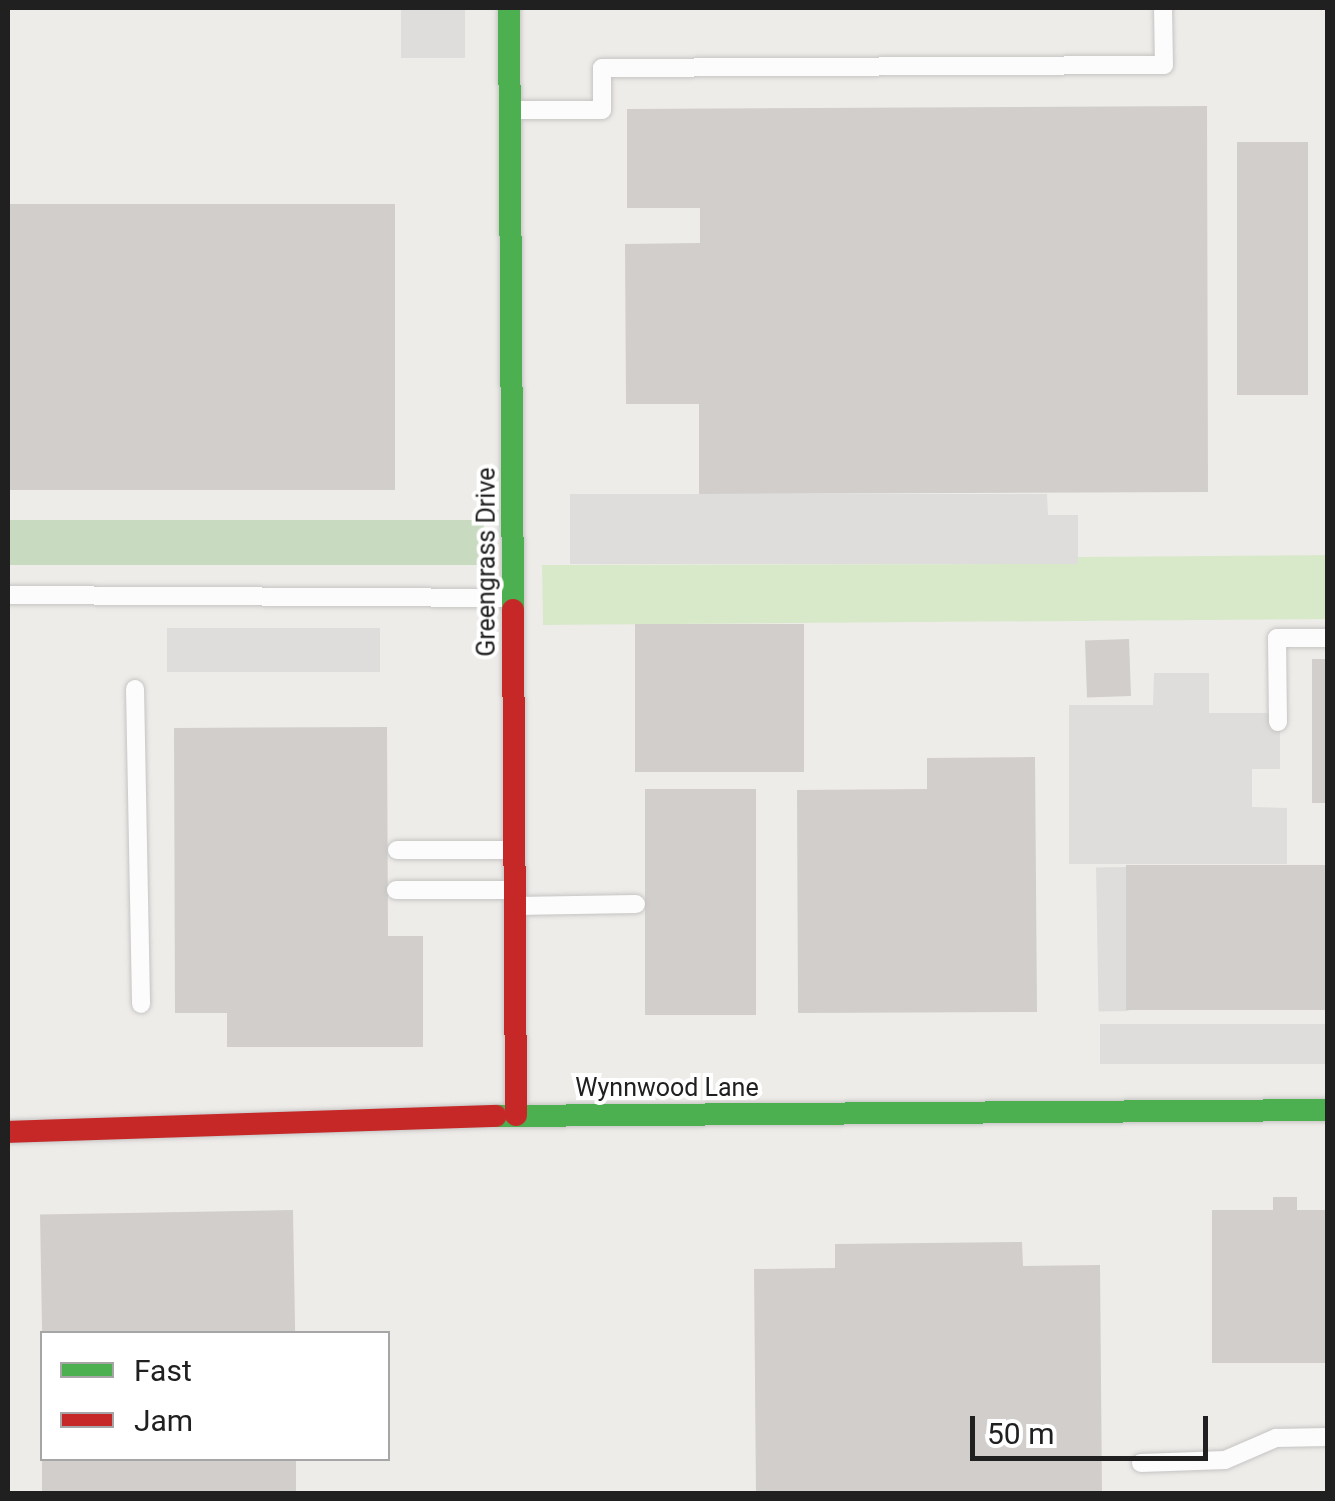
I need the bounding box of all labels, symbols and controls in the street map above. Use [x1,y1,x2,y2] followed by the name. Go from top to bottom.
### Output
[472,467,502,657] street label: Greengrass Drive
[575,1073,759,1103] street label: Wynnwood Lane
[40,1331,390,1461] legend
[134,1353,192,1388] text: Fast
[975,1396,1212,1458] scale bar
[134,1403,193,1438] text: Jam
[987,1416,1054,1451] text: 50 m

